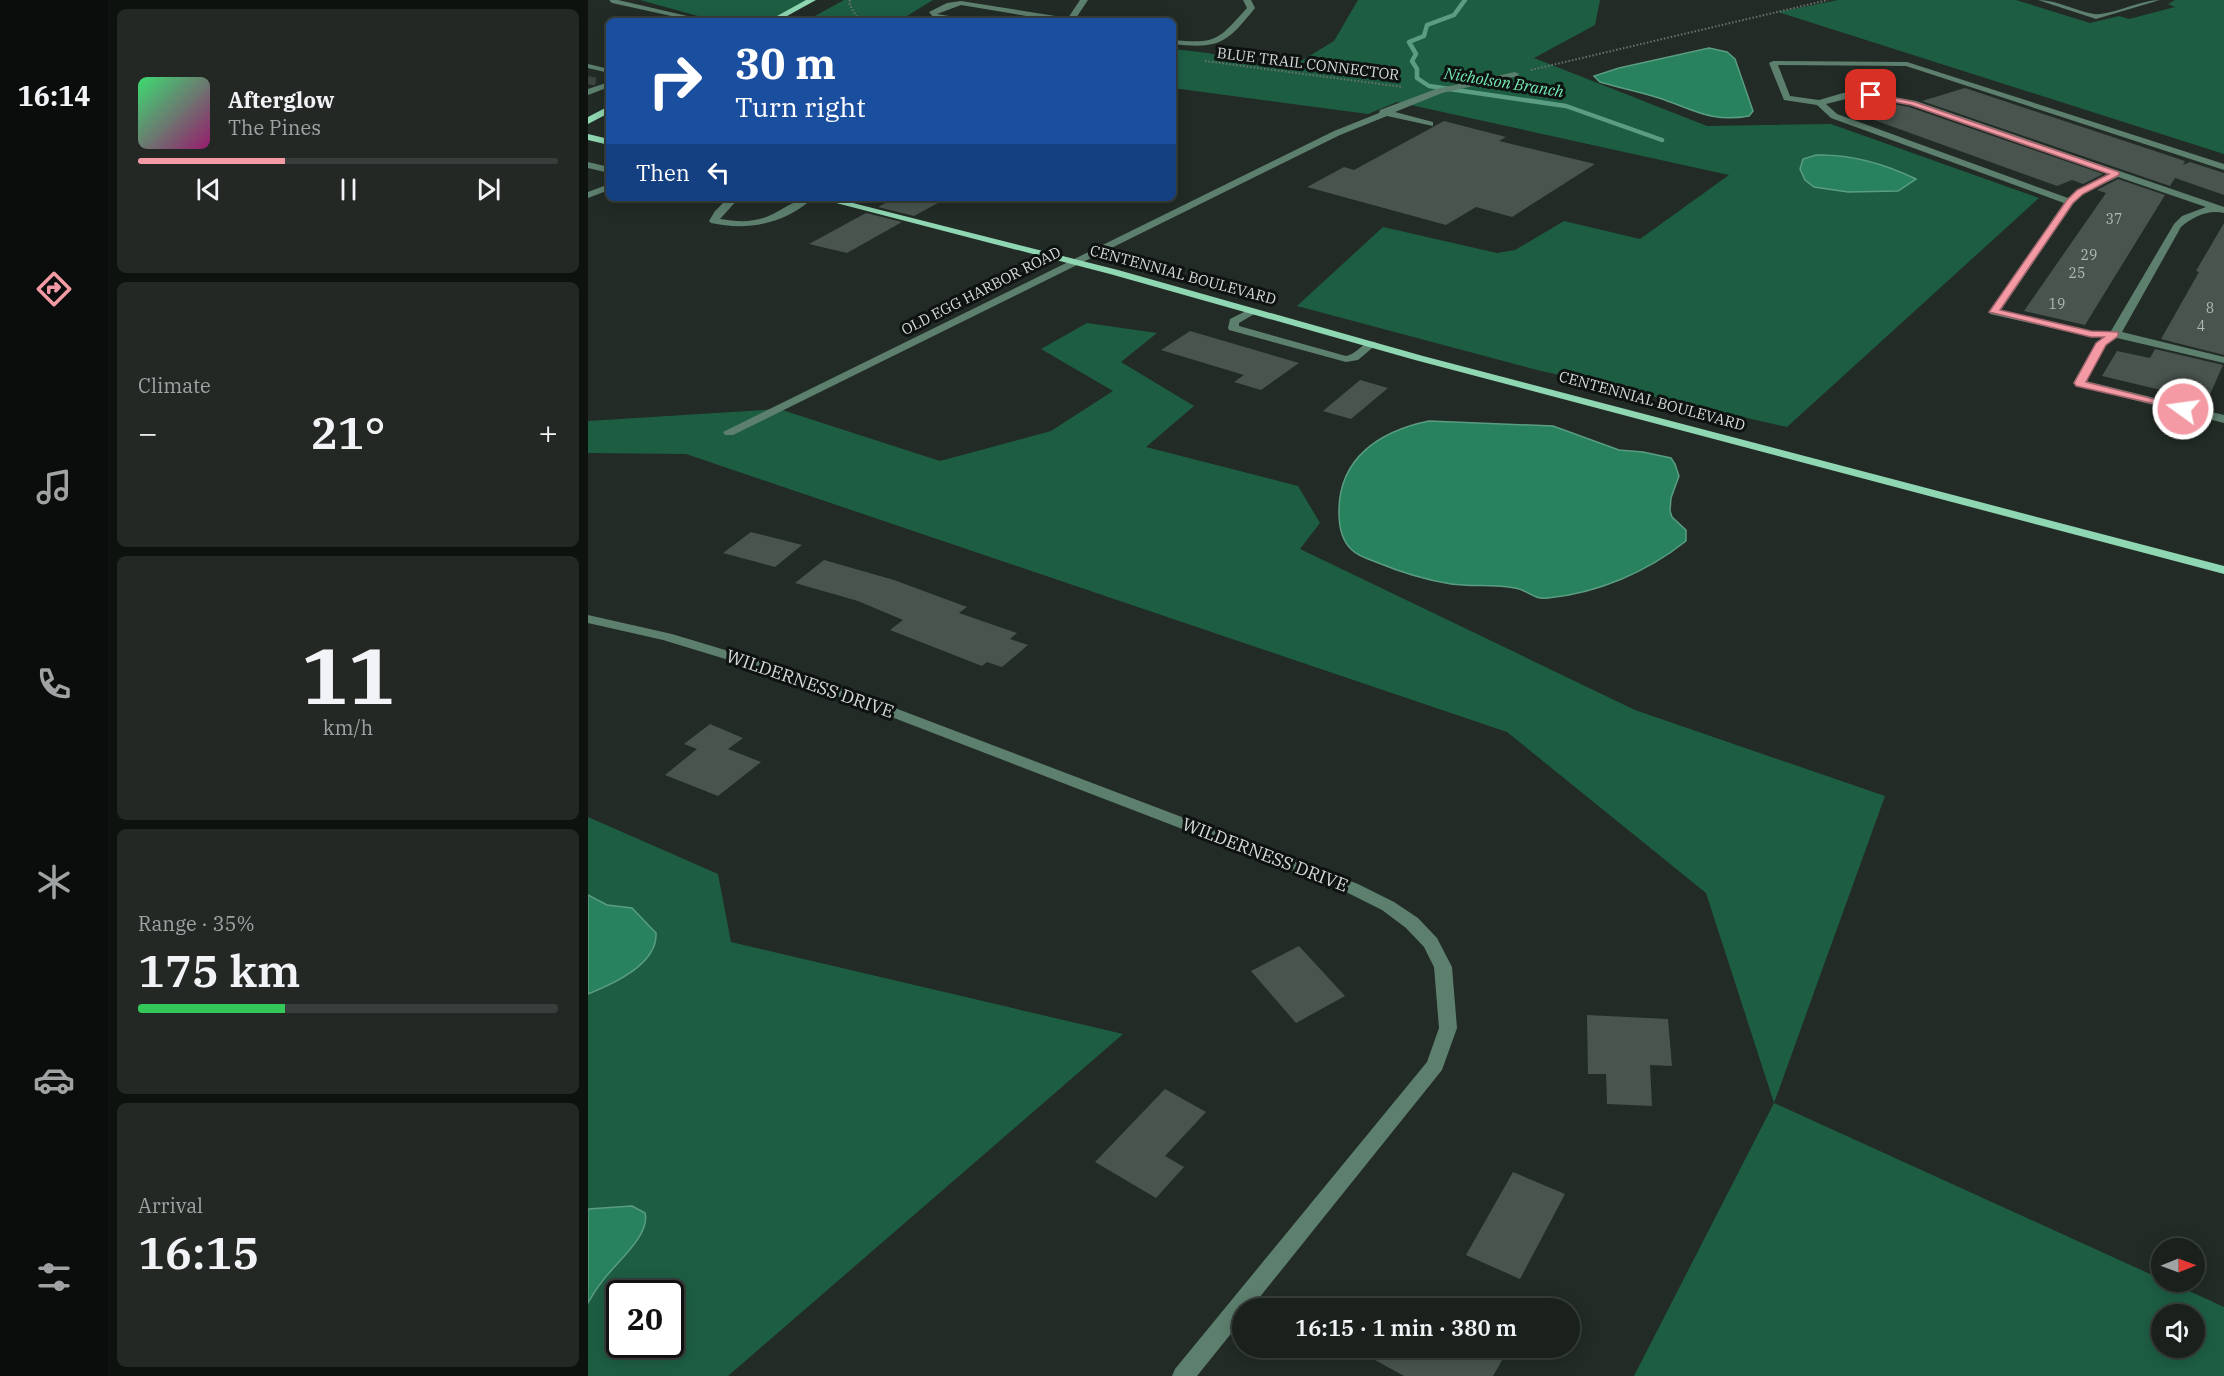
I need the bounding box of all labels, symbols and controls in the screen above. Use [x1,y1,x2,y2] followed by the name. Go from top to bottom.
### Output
[735,36,836,91] text: 30 m
[636,42,714,120] icon: right
[1216,43,1400,84] street label: BLUE TRAIL CONNECTOR
[1442,63,1565,101] water label: Nicholson Branch
[1845,69,1896,120] pin
[18,78,90,113] text: 16:14
[1854,78,1887,111] icon: arrive
[228,85,335,114] text: Afterglow
[735,89,866,124] text: Turn right
[228,114,321,141] text: The Pines
[702,156,735,189] icon: left
[636,158,690,187] text: Then
[192,173,225,206] icon: previous
[332,173,365,206] icon: pause
[472,173,505,206] icon: next
[2106,210,2122,228] house number: 37
[1088,240,1278,309] street label: CENTENNIAL BOULEVARD
[898,242,1064,339] street label: OLD EGG HARBOR ROAD
[2081,246,2097,264] house number: 29
[2069,264,2085,282] house number: 25
[33,268,75,310] icon: directions
[2049,295,2065,313] house number: 19
[2206,299,2214,317] house number: 8
[2197,317,2205,335] house number: 4
[1557,366,1747,435] street label: CENTENNIAL BOULEVARD
[138,372,211,399] text: Climate
[2151,377,2215,441] position arrow
[310,403,386,461] text: 21°
[138,411,158,454] text: −
[538,411,558,454] text: +
[33,466,75,508] icon: music
[301,624,395,725] text: 11
[723,644,897,723] street label: WILDERNESS DRIVE
[33,663,75,705] icon: phone
[323,714,373,741] text: km/h
[1179,812,1351,897] street label: WILDERNESS DRIVE
[33,861,75,903] icon: climate
[138,910,255,937] text: Range · 35%
[138,941,300,999] text: 175 km
[33,1059,75,1101] icon: car
[138,1192,203,1219] text: Arrival
[138,1223,259,1281] text: 16:15
[2151,1238,2205,1292] north arrow
[2151,1238,2205,1358] map controls
[33,1256,75,1298] icon: filters
[606,1280,684,1358] speed limit sign: 20
[2151,1304,2205,1358] button: sound
[1295,1313,1517,1342] text: 16:15 · 1 min · 380 m

